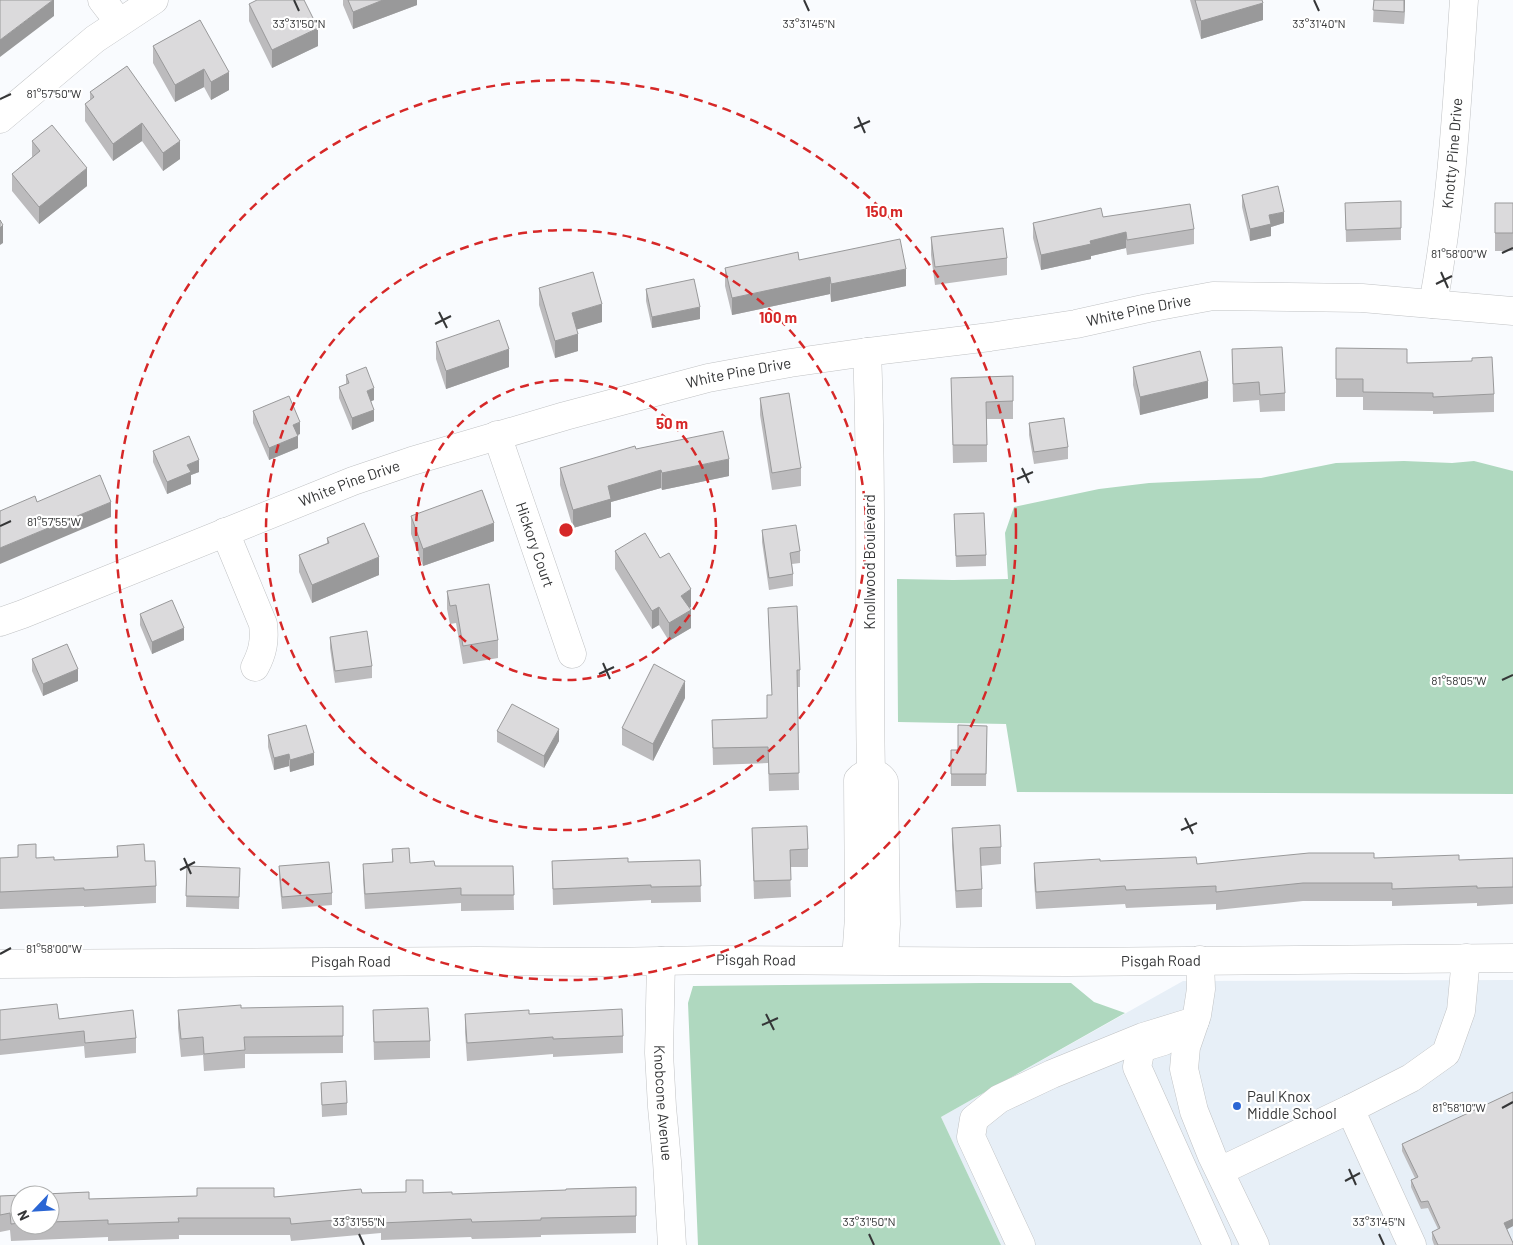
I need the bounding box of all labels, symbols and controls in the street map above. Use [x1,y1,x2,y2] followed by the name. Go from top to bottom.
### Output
[272,16,326,30] text: 33°31'50"N
[783,16,835,30] text: 33°31'45"N
[1292,16,1346,30] text: 33°31'40"N
[27,86,82,100] text: 81°57'50"W
[1437,97,1465,210] street label: Knotty Pine Drive
[865,202,903,220] text: 150 m
[1431,246,1487,260] text: 81°58'00"W
[1084,290,1192,329] street label: White Pine Drive
[759,308,797,326] text: 100 m
[684,353,792,391] street label: White Pine Drive
[656,414,688,432] text: 50 m
[296,456,402,510] street label: White Pine Drive
[860,494,878,630] street label: Knollwood Boulevard
[513,499,558,590] street label: Hickory Court
[27,514,82,528] text: 81°57'55"W
[557,521,575,539] centre of rings
[1431,673,1487,687] text: 81°58'05"W
[26,941,82,955] text: 81°58'00"W
[716,950,796,968] street label: Pisgah Road
[1121,951,1201,970] street label: Pisgah Road
[311,952,391,970] street label: Pisgah Road
[651,1045,677,1161] street label: Knobcone Avenue
[1247,1087,1337,1122] place label: Paul Knox Middle School
[1231,1100,1243,1112] marker: Paul Knox Middle School
[1432,1100,1486,1114] text: 81°58'10"W
[10,1185,60,1235] north arrow
[13,1208,32,1224] text: N
[333,1214,385,1228] text: 33°31'55"N
[842,1214,896,1228] text: 33°31'50"N
[1353,1214,1405,1228] text: 33°31'45"N

